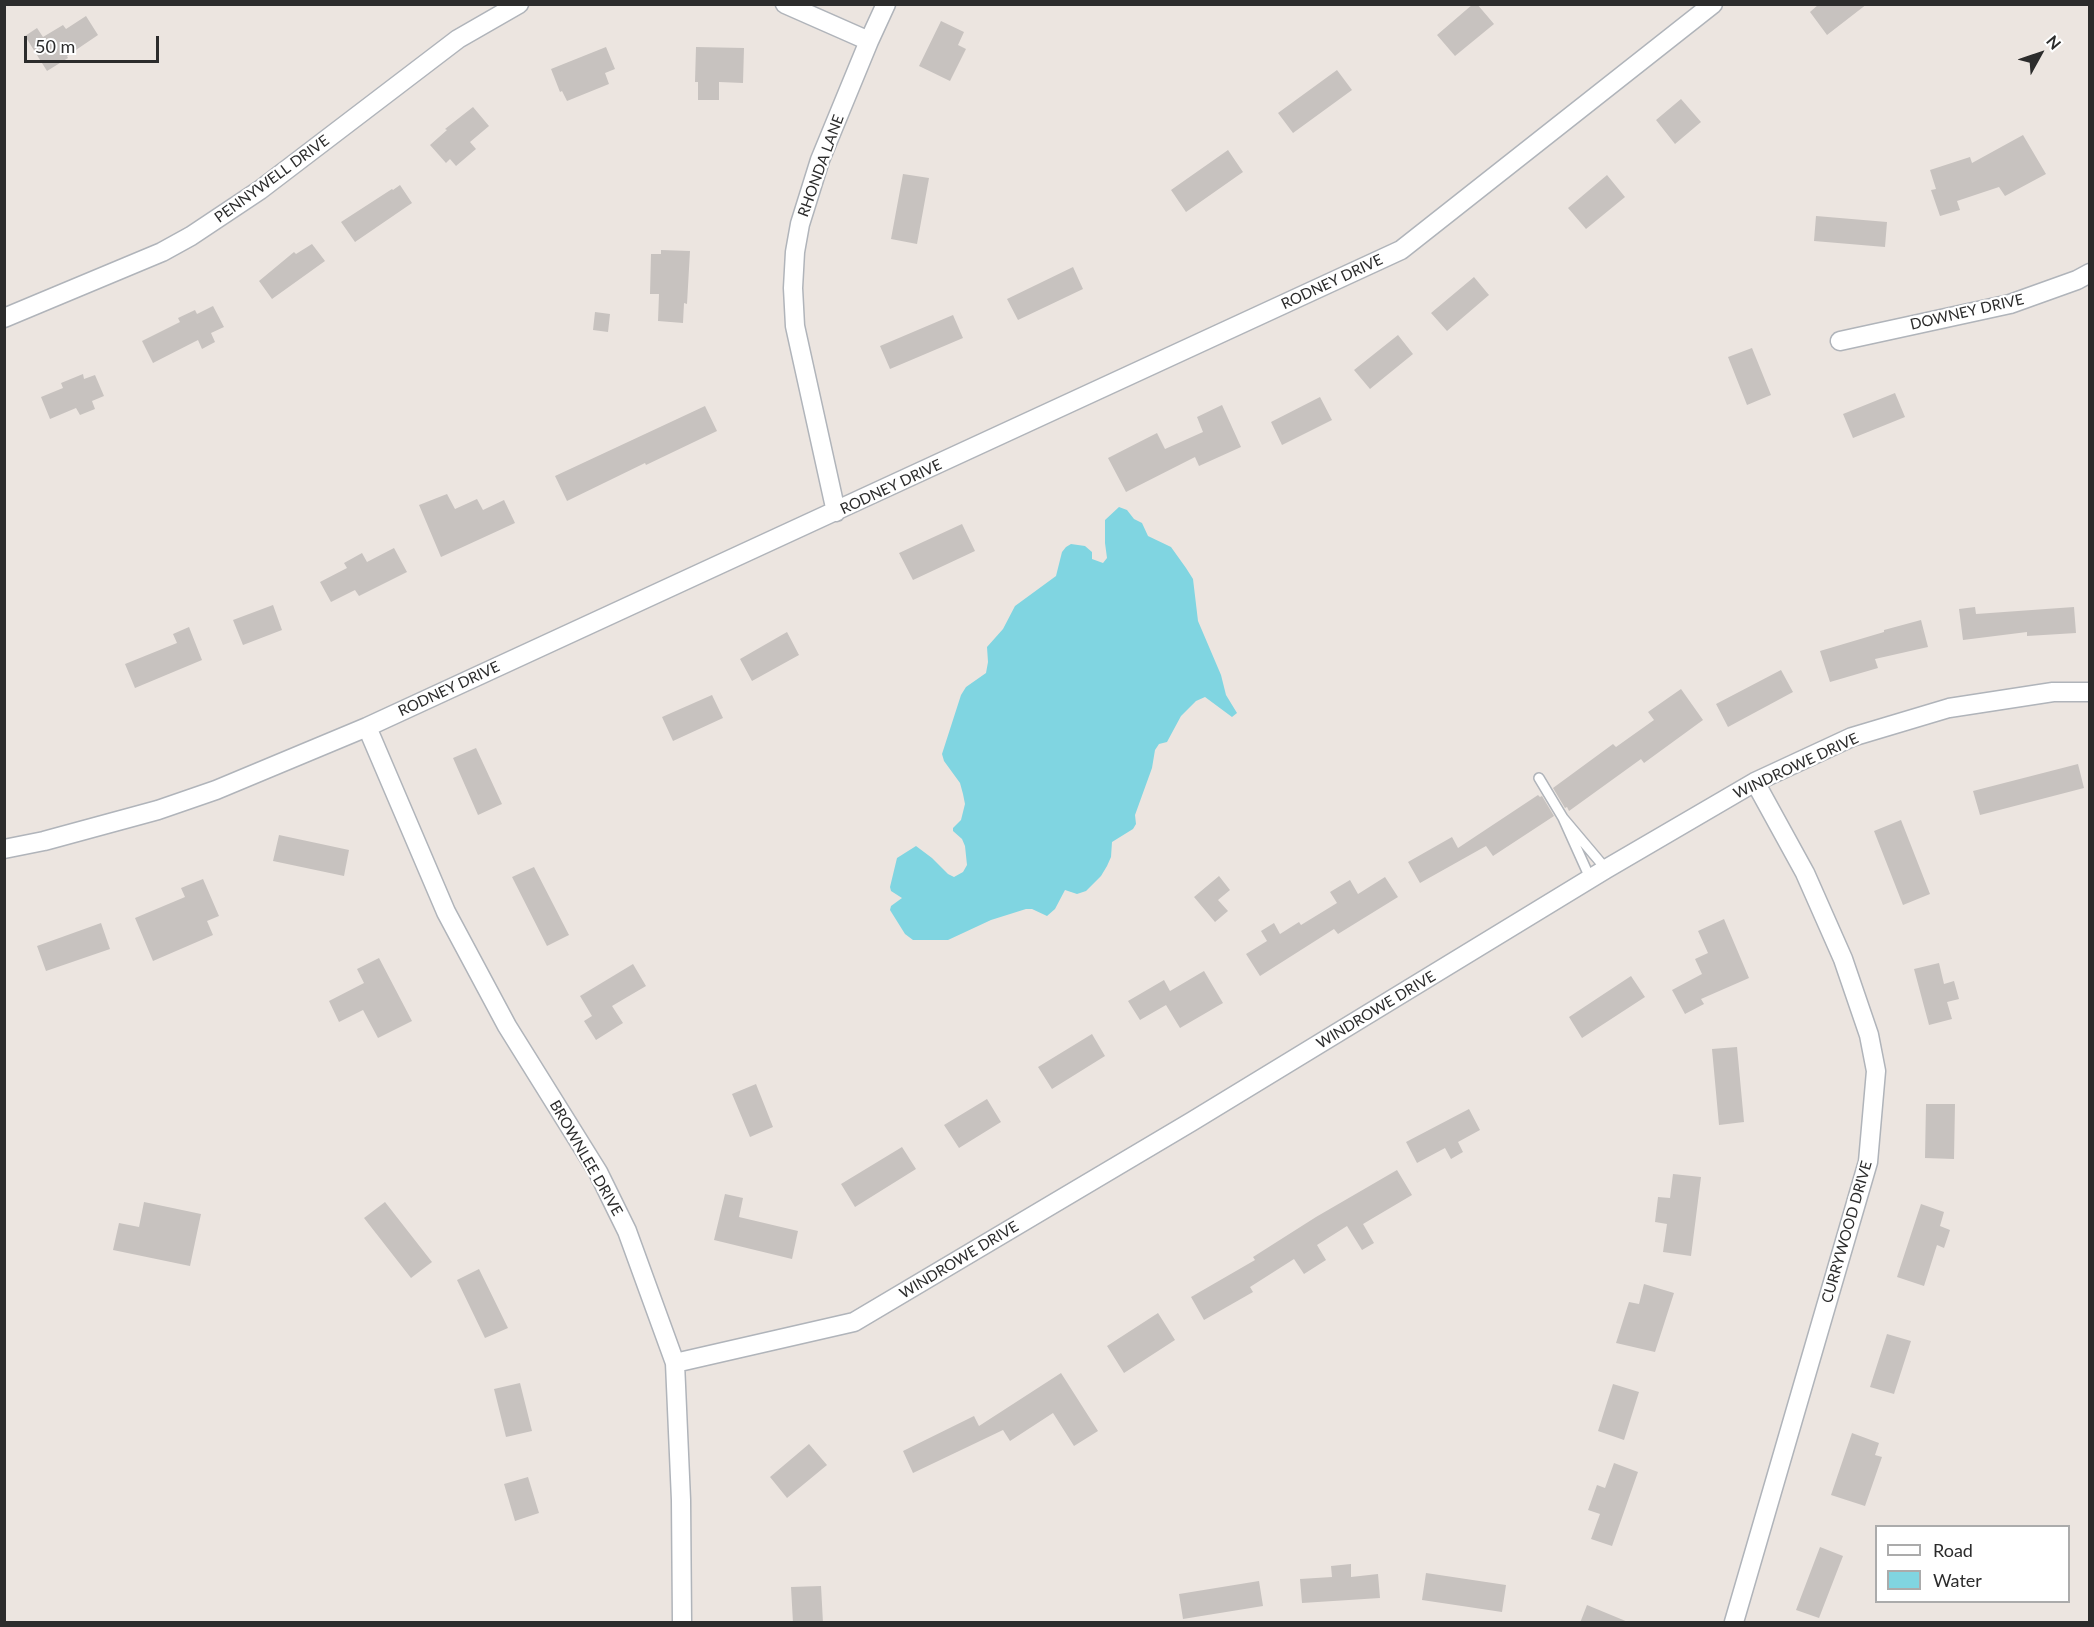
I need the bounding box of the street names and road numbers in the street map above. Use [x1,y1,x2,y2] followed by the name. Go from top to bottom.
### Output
[794,112,848,220] street label: RHONDA LANE
[211,131,333,227] street label: PENNYWELL DRIVE
[1278,251,1386,313] street label: RODNEY DRIVE
[1908,290,2026,334] street label: DOWNEY DRIVE
[837,456,945,518] street label: RODNEY DRIVE
[395,658,503,720] street label: RODNEY DRIVE
[1731,729,1861,803] street label: WINDROWE DRIVE
[1313,967,1439,1053] street label: WINDROWE DRIVE
[546,1097,626,1219] street label: BROWNLEE DRIVE
[1818,1159,1876,1305] street label: CURRYWOOD DRIVE
[896,1217,1022,1303] street label: WINDROWE DRIVE

